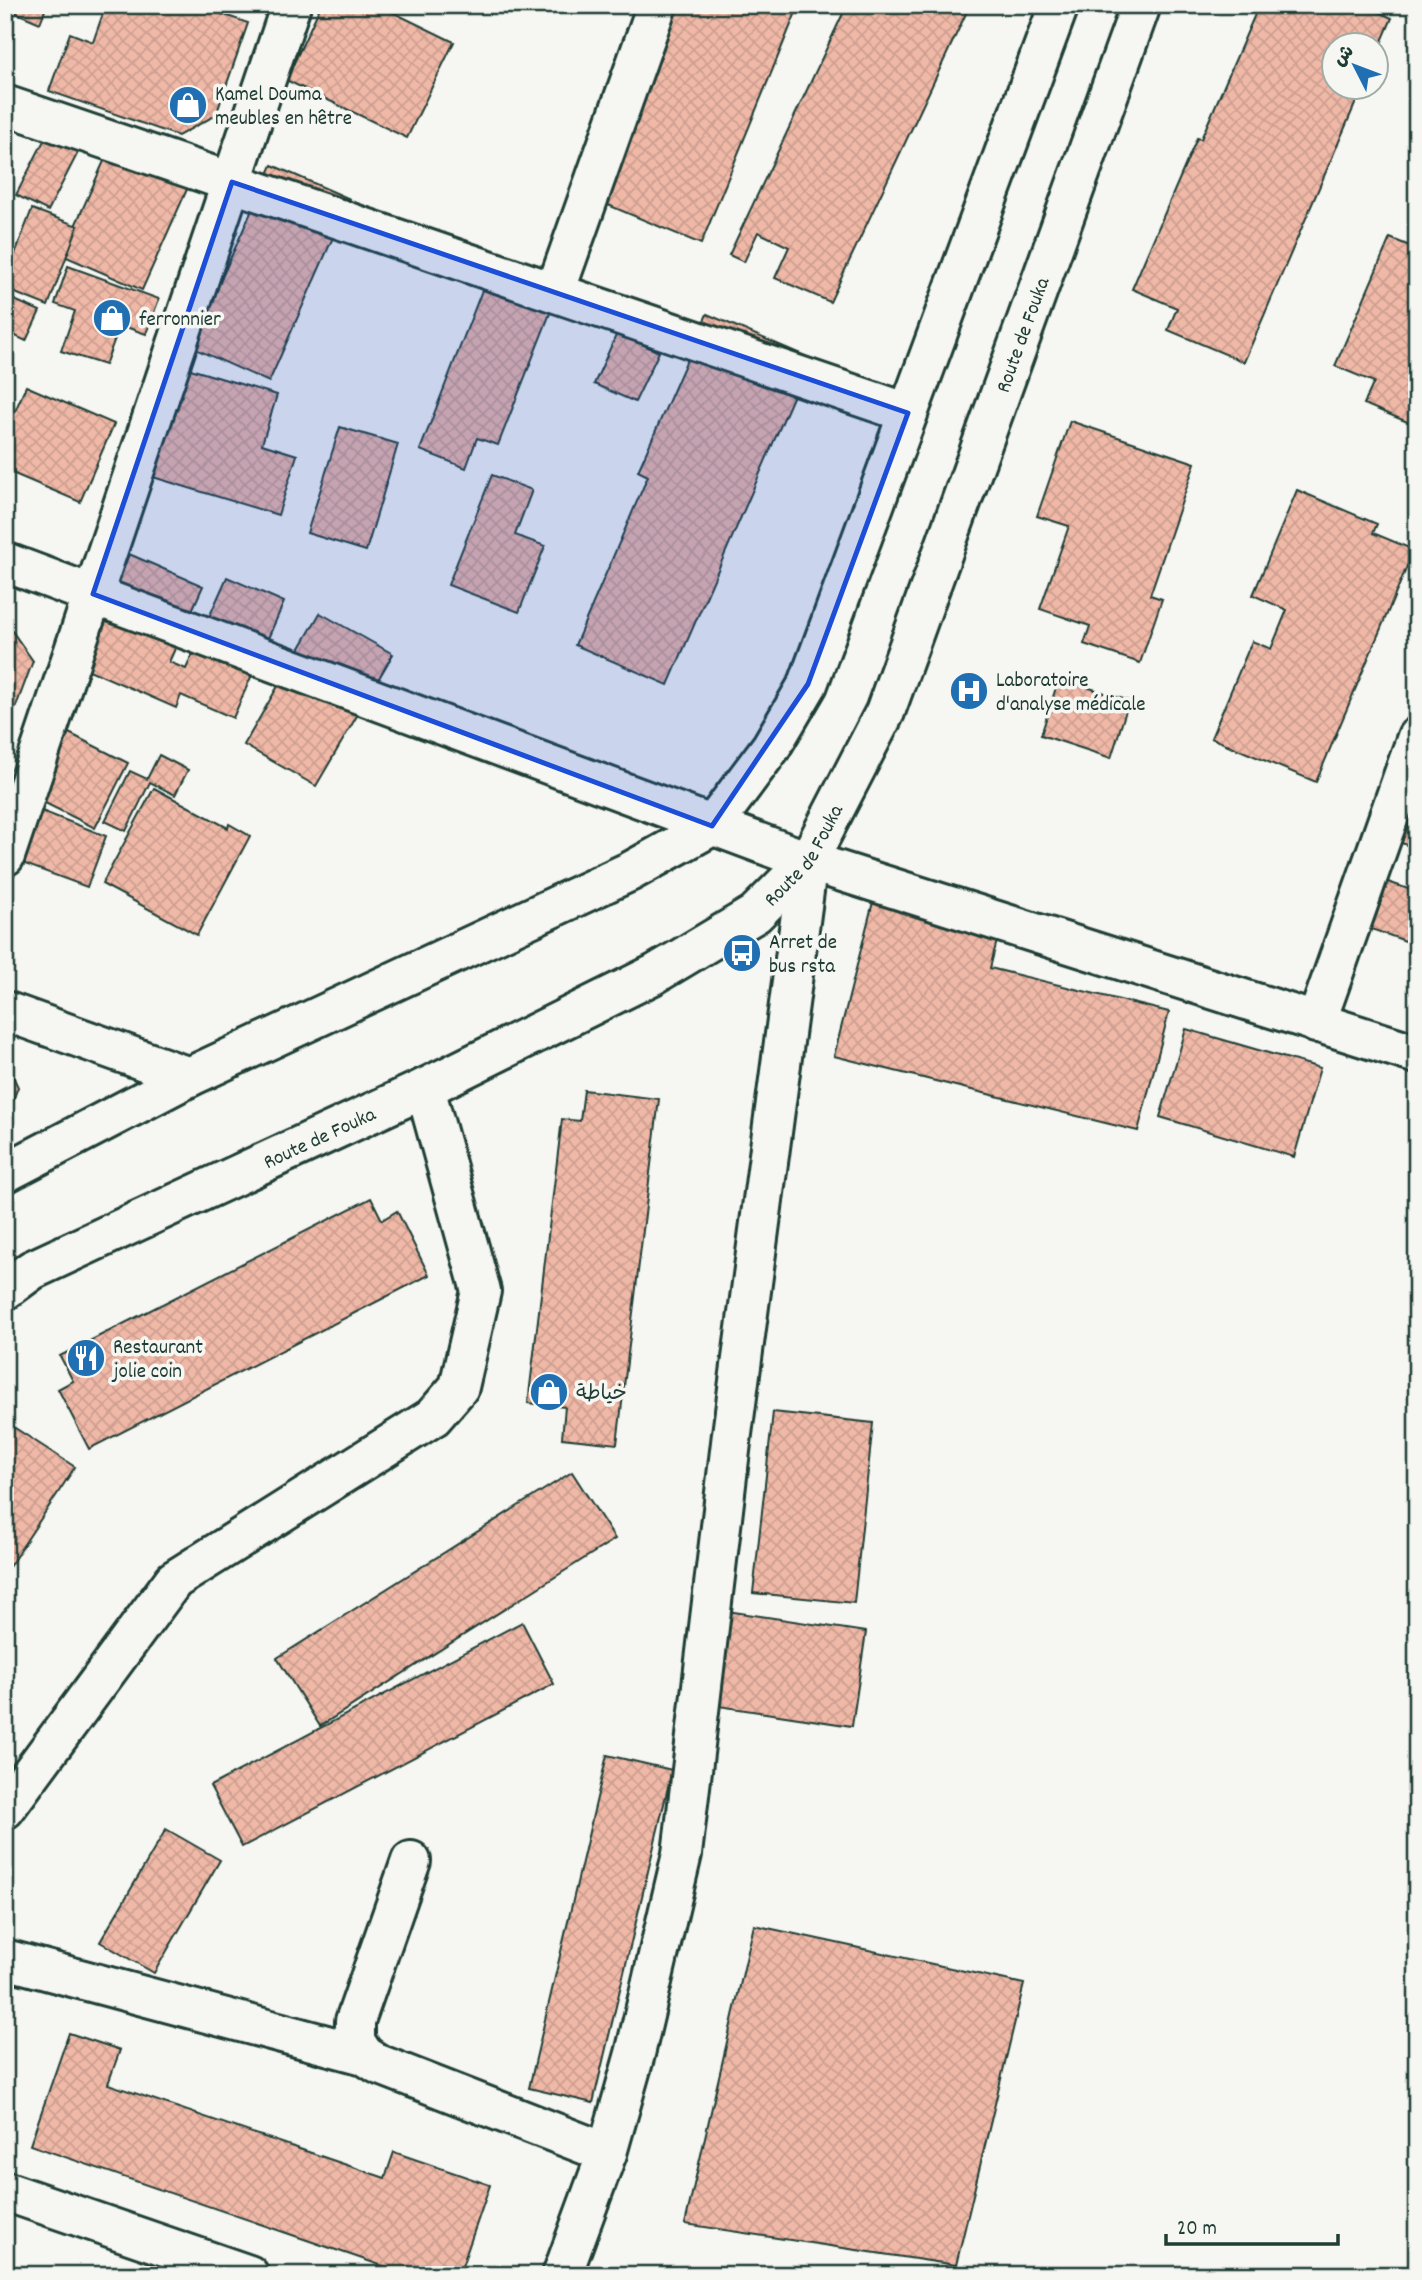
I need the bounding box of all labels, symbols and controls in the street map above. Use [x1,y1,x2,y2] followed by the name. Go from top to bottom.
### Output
[1320,32,1390,102] north arrow
[1328,40,1362,74] text: ش
[215,81,352,135] place label: Kamel Douma meubles en hêtre
[167,84,209,126] shop icon: Kamel Douma meubles en hêtre
[990,273,1059,398] street label: Route de Fouka
[91,297,133,339] shop icon: ferronnier
[139,306,221,336] place label: ferronnier
[996,667,1145,721] place label: Laboratoire d'analyse médicale
[948,670,990,712] hospital icon: Laboratoire d'analyse médicale
[758,799,853,915] street label: Route de Fouka
[769,929,837,983] place label: Arret de bus rsta
[721,932,763,974] bus stop icon: Arret de bus rsta
[259,1100,382,1179] street label: Route de Fouka
[111,1334,203,1388] place label: Restaurant jolie coin
[65,1337,107,1379] restaurant icon: Restaurant jolie coin
[528,1371,570,1413] shop icon: خياطة
[576,1380,627,1410] place label: خياطة
[1166,2203,1338,2247] scale bar
[1177,2215,1217,2245] text: 20 m

